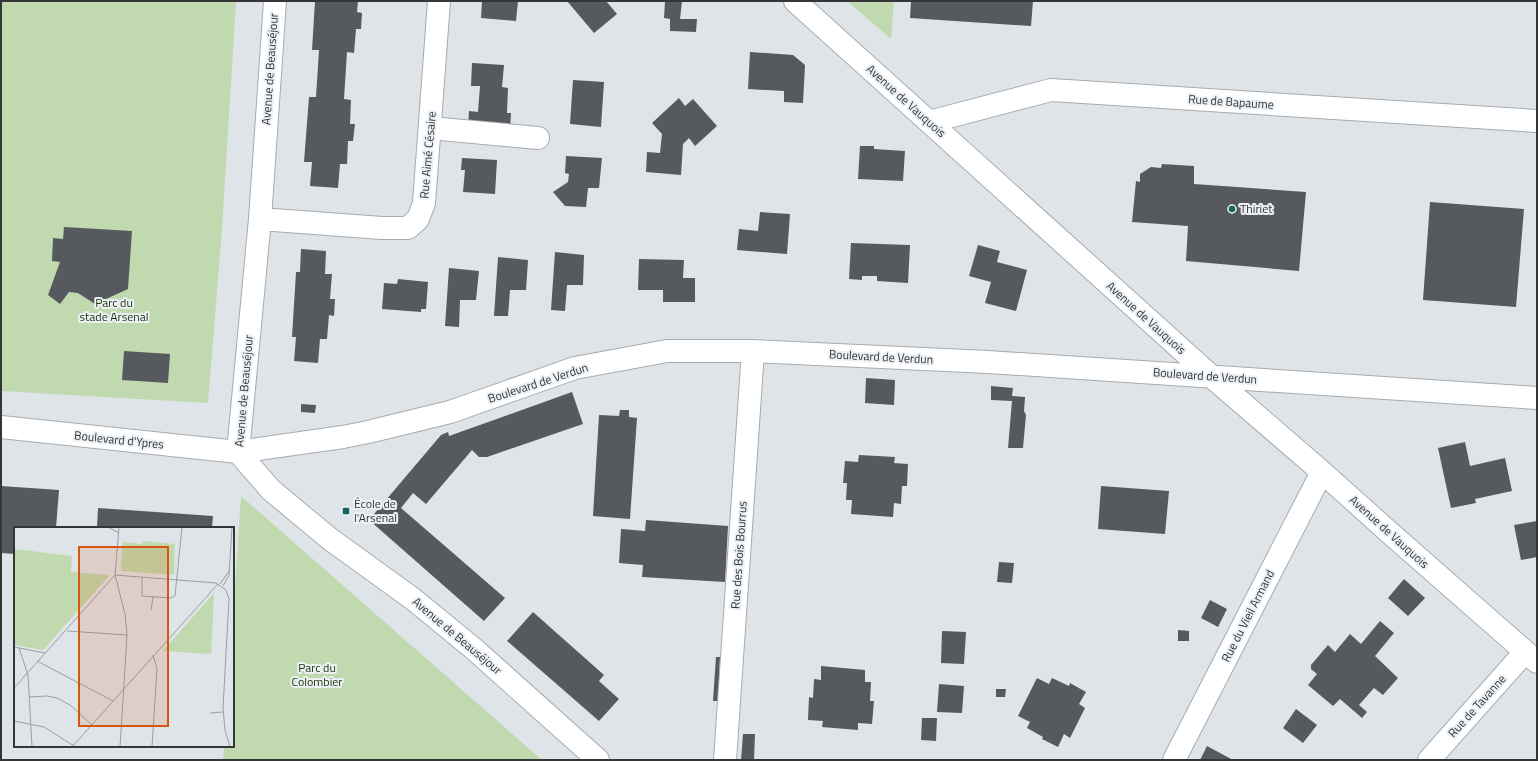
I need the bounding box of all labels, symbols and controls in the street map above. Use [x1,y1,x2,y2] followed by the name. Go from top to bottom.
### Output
[256,12,283,126] street label: Avenue de Beauséjour
[862,60,951,142] street label: Avenue de Vauquois
[1188,89,1274,114] street label: Rue de Bapaume
[414,110,441,199] street label: Rue Aimé Césaire
[1240,199,1273,218] place label: Thiriet
[1227,204,1237,214] marker: Thiriet
[1102,277,1191,359] street label: Avenue de Vauquois
[79,293,149,326] park label: Parc du stade Arsenal
[229,334,258,448] street label: Avenue de Beauséjour
[828,344,934,369] street label: Boulevard de Verdun
[485,357,590,408] street label: Boulevard de Verdun
[1152,362,1258,389] street label: Boulevard de Verdun
[73,425,165,454] street label: Boulevard d'Ypres
[1345,491,1434,573] street label: Avenue de Vauquois
[354,494,397,527] place label: École de l'Arsenal
[725,500,752,609] street label: Rue des Bois Bourrus
[341,506,351,516] marker: École de l'Arsenal
[14,527,234,747] inset map
[1216,566,1279,665] street label: Rue du Vieil Armand
[408,592,506,679] street label: Avenue de Beauséjour
[291,658,343,691] park label: Parc du Colombier
[1443,670,1510,741] street label: Rue de Tavanne

